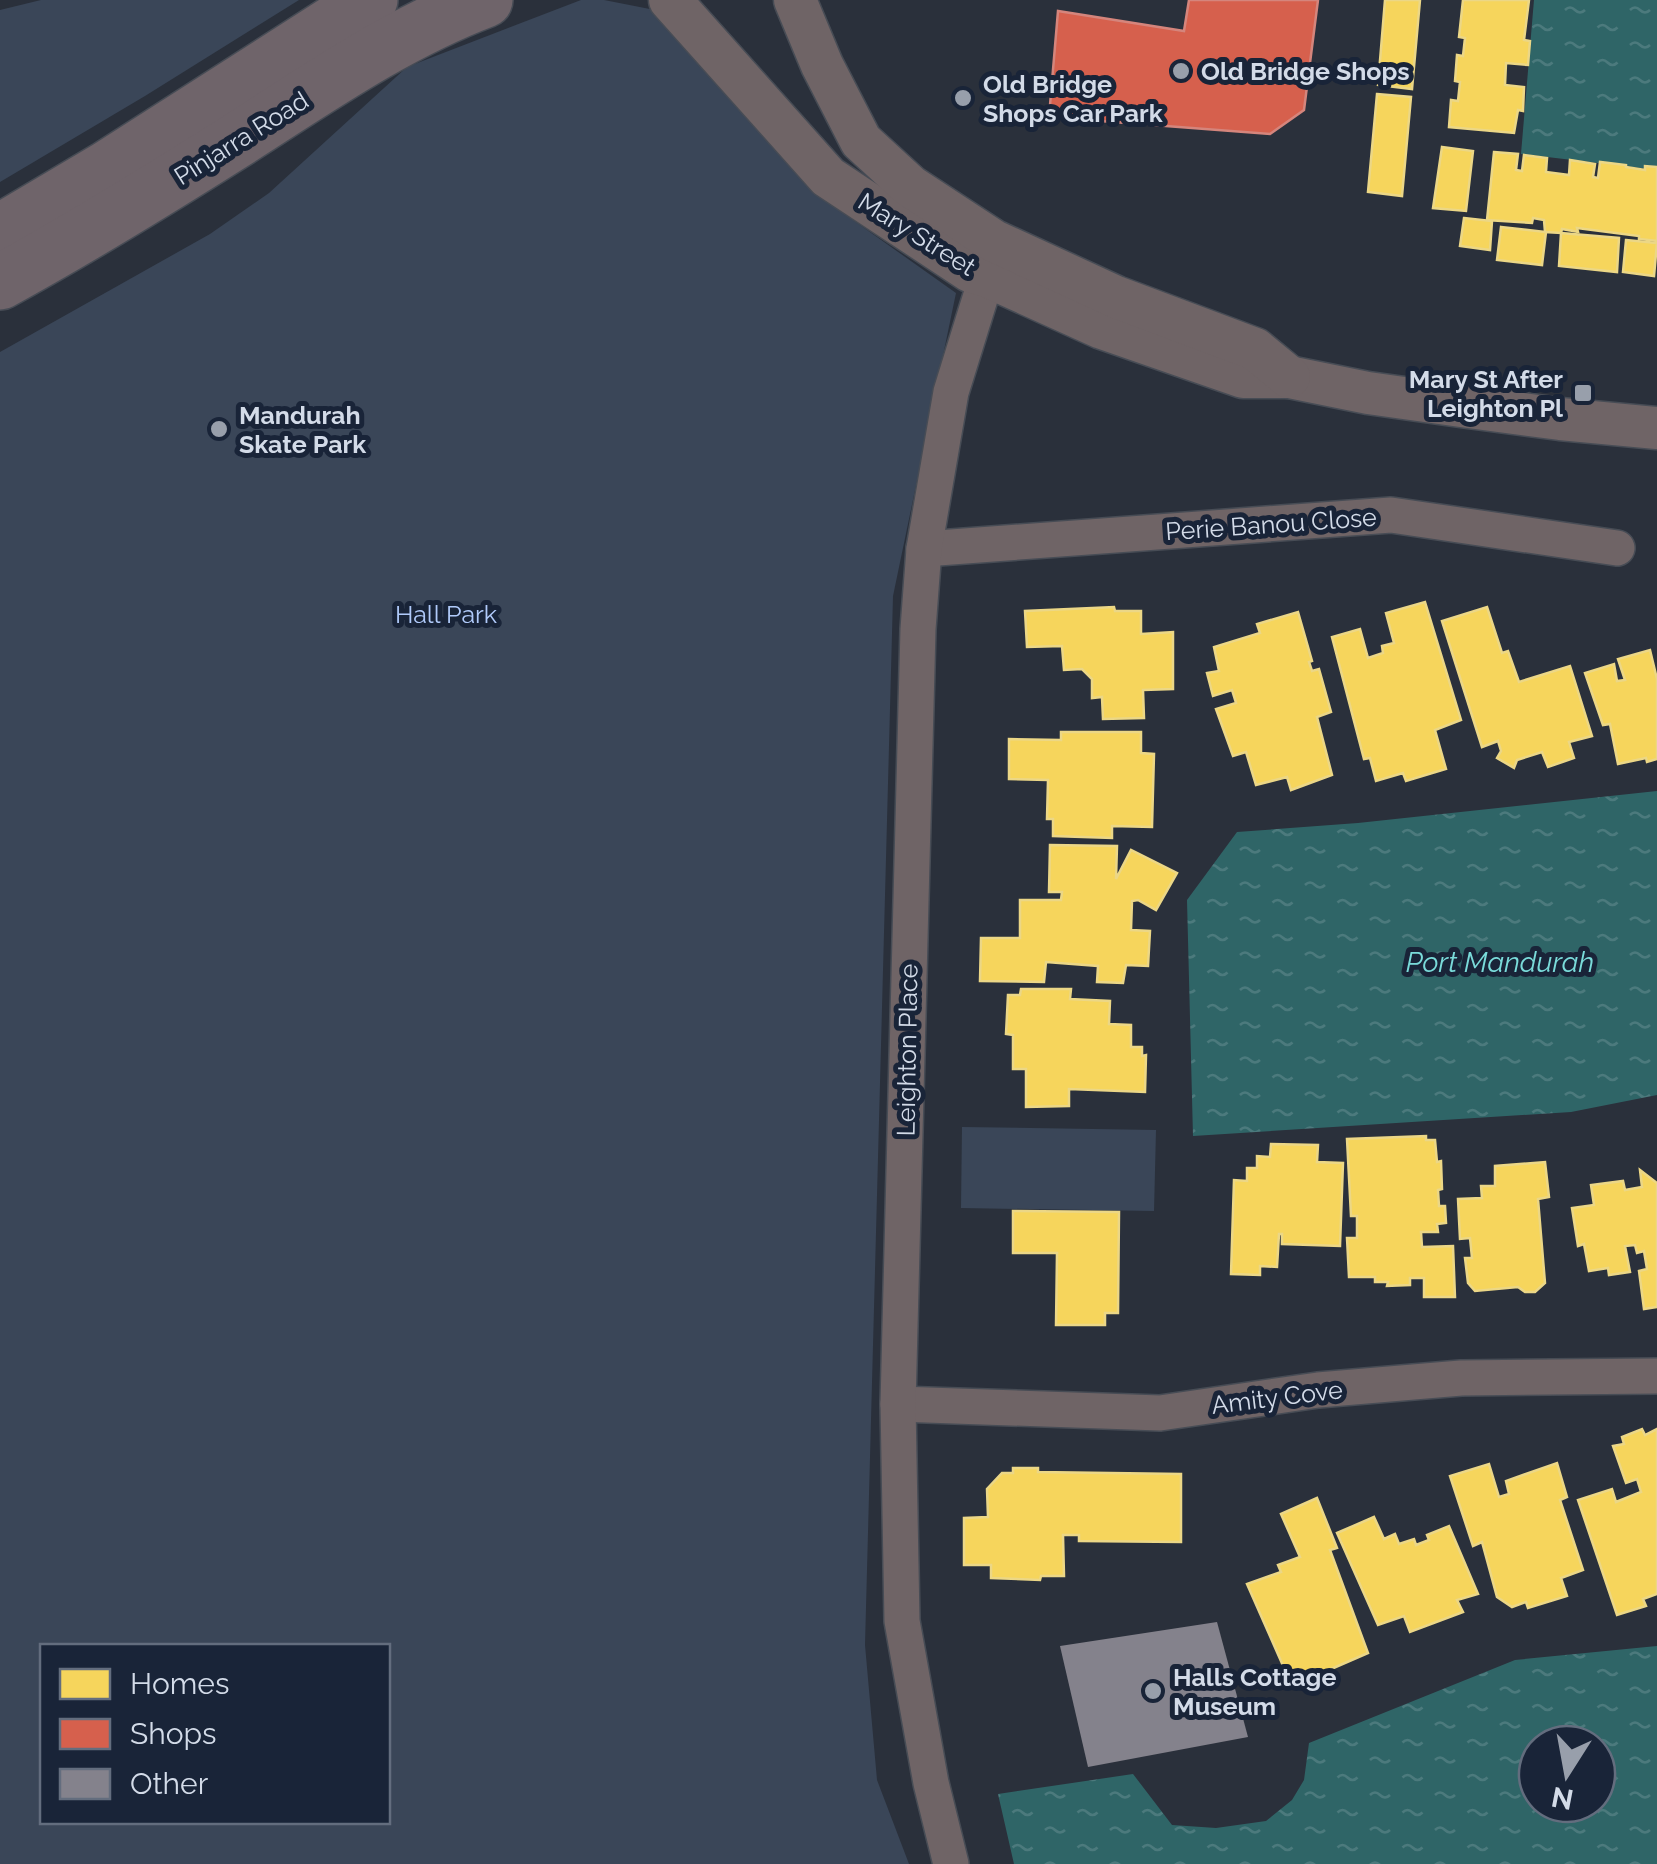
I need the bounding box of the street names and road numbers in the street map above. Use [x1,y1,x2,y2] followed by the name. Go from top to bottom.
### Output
[168,85,314,191] street label: Pinjarra Road
[853,186,982,282] street label: Mary Street
[1164,502,1378,546] street label: Perie Banou Close
[890,963,924,1137] street label: Leighton Place
[1210,1374,1344,1420] street label: Amity Cove

